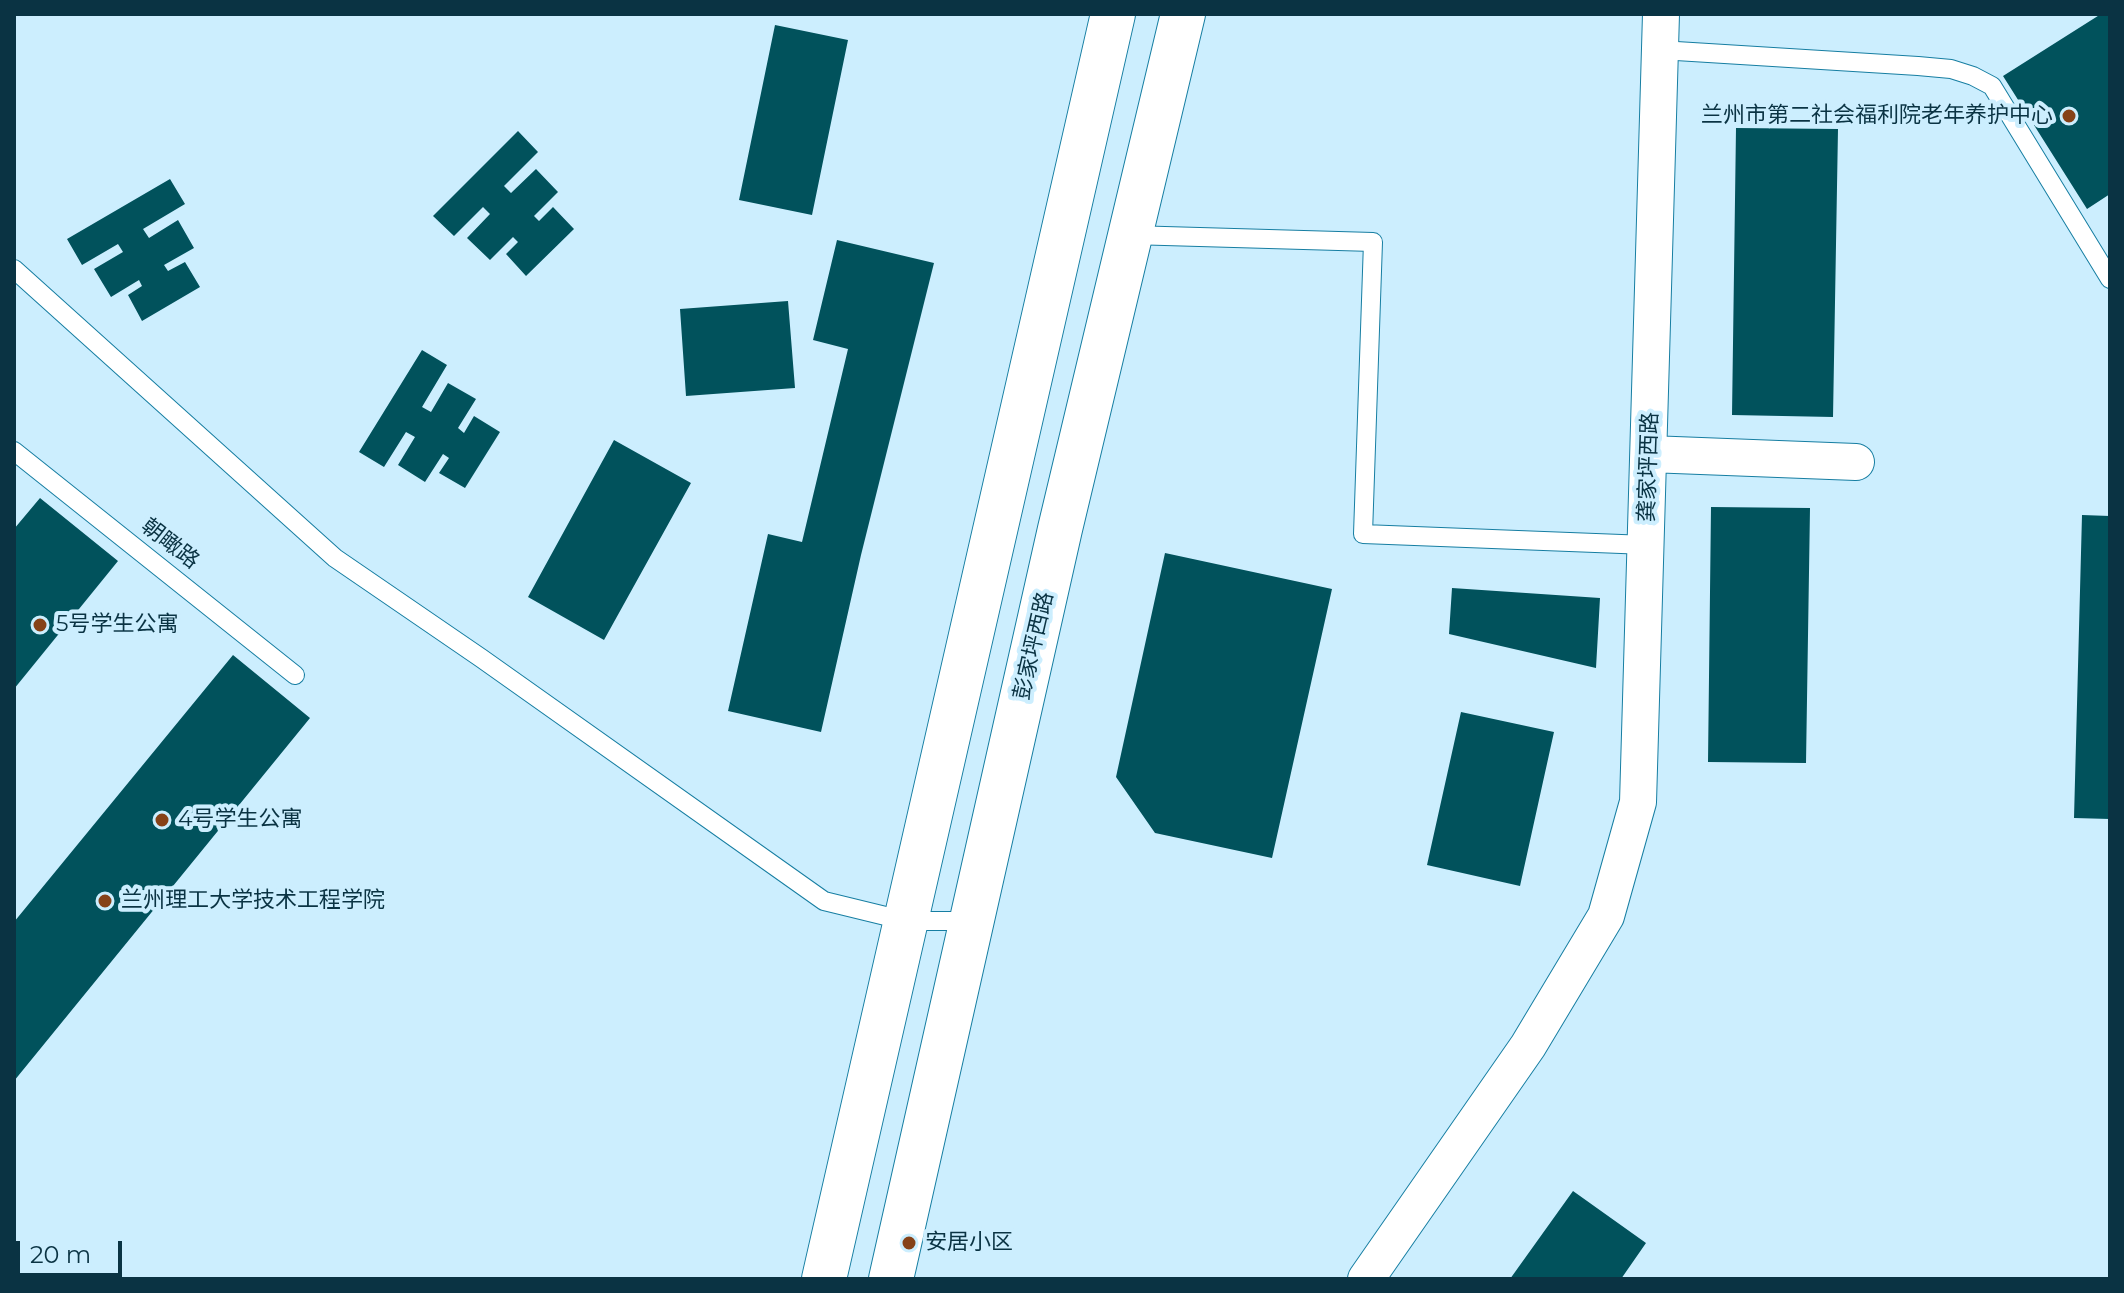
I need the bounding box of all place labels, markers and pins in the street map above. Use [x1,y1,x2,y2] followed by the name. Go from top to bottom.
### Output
[1701,103,2053,129] place label: 兰州市第二社会福利院老年养护中心
[2060,107,2078,125] marker: 兰州市第二社会福利院老年养护中心
[56,612,178,638] place label: 5号学生公寓
[31,616,49,634] marker: 5号学生公寓
[178,807,303,833] place label: 4号学生公寓
[153,811,171,829] marker: 4号学生公寓
[121,888,385,914] place label: 兰州理工大学技术工程学院
[96,892,114,910] marker: 兰州理工大学技术工程学院
[925,1230,1013,1256] place label: 安居小区
[900,1234,918,1252] marker: 安居小区

